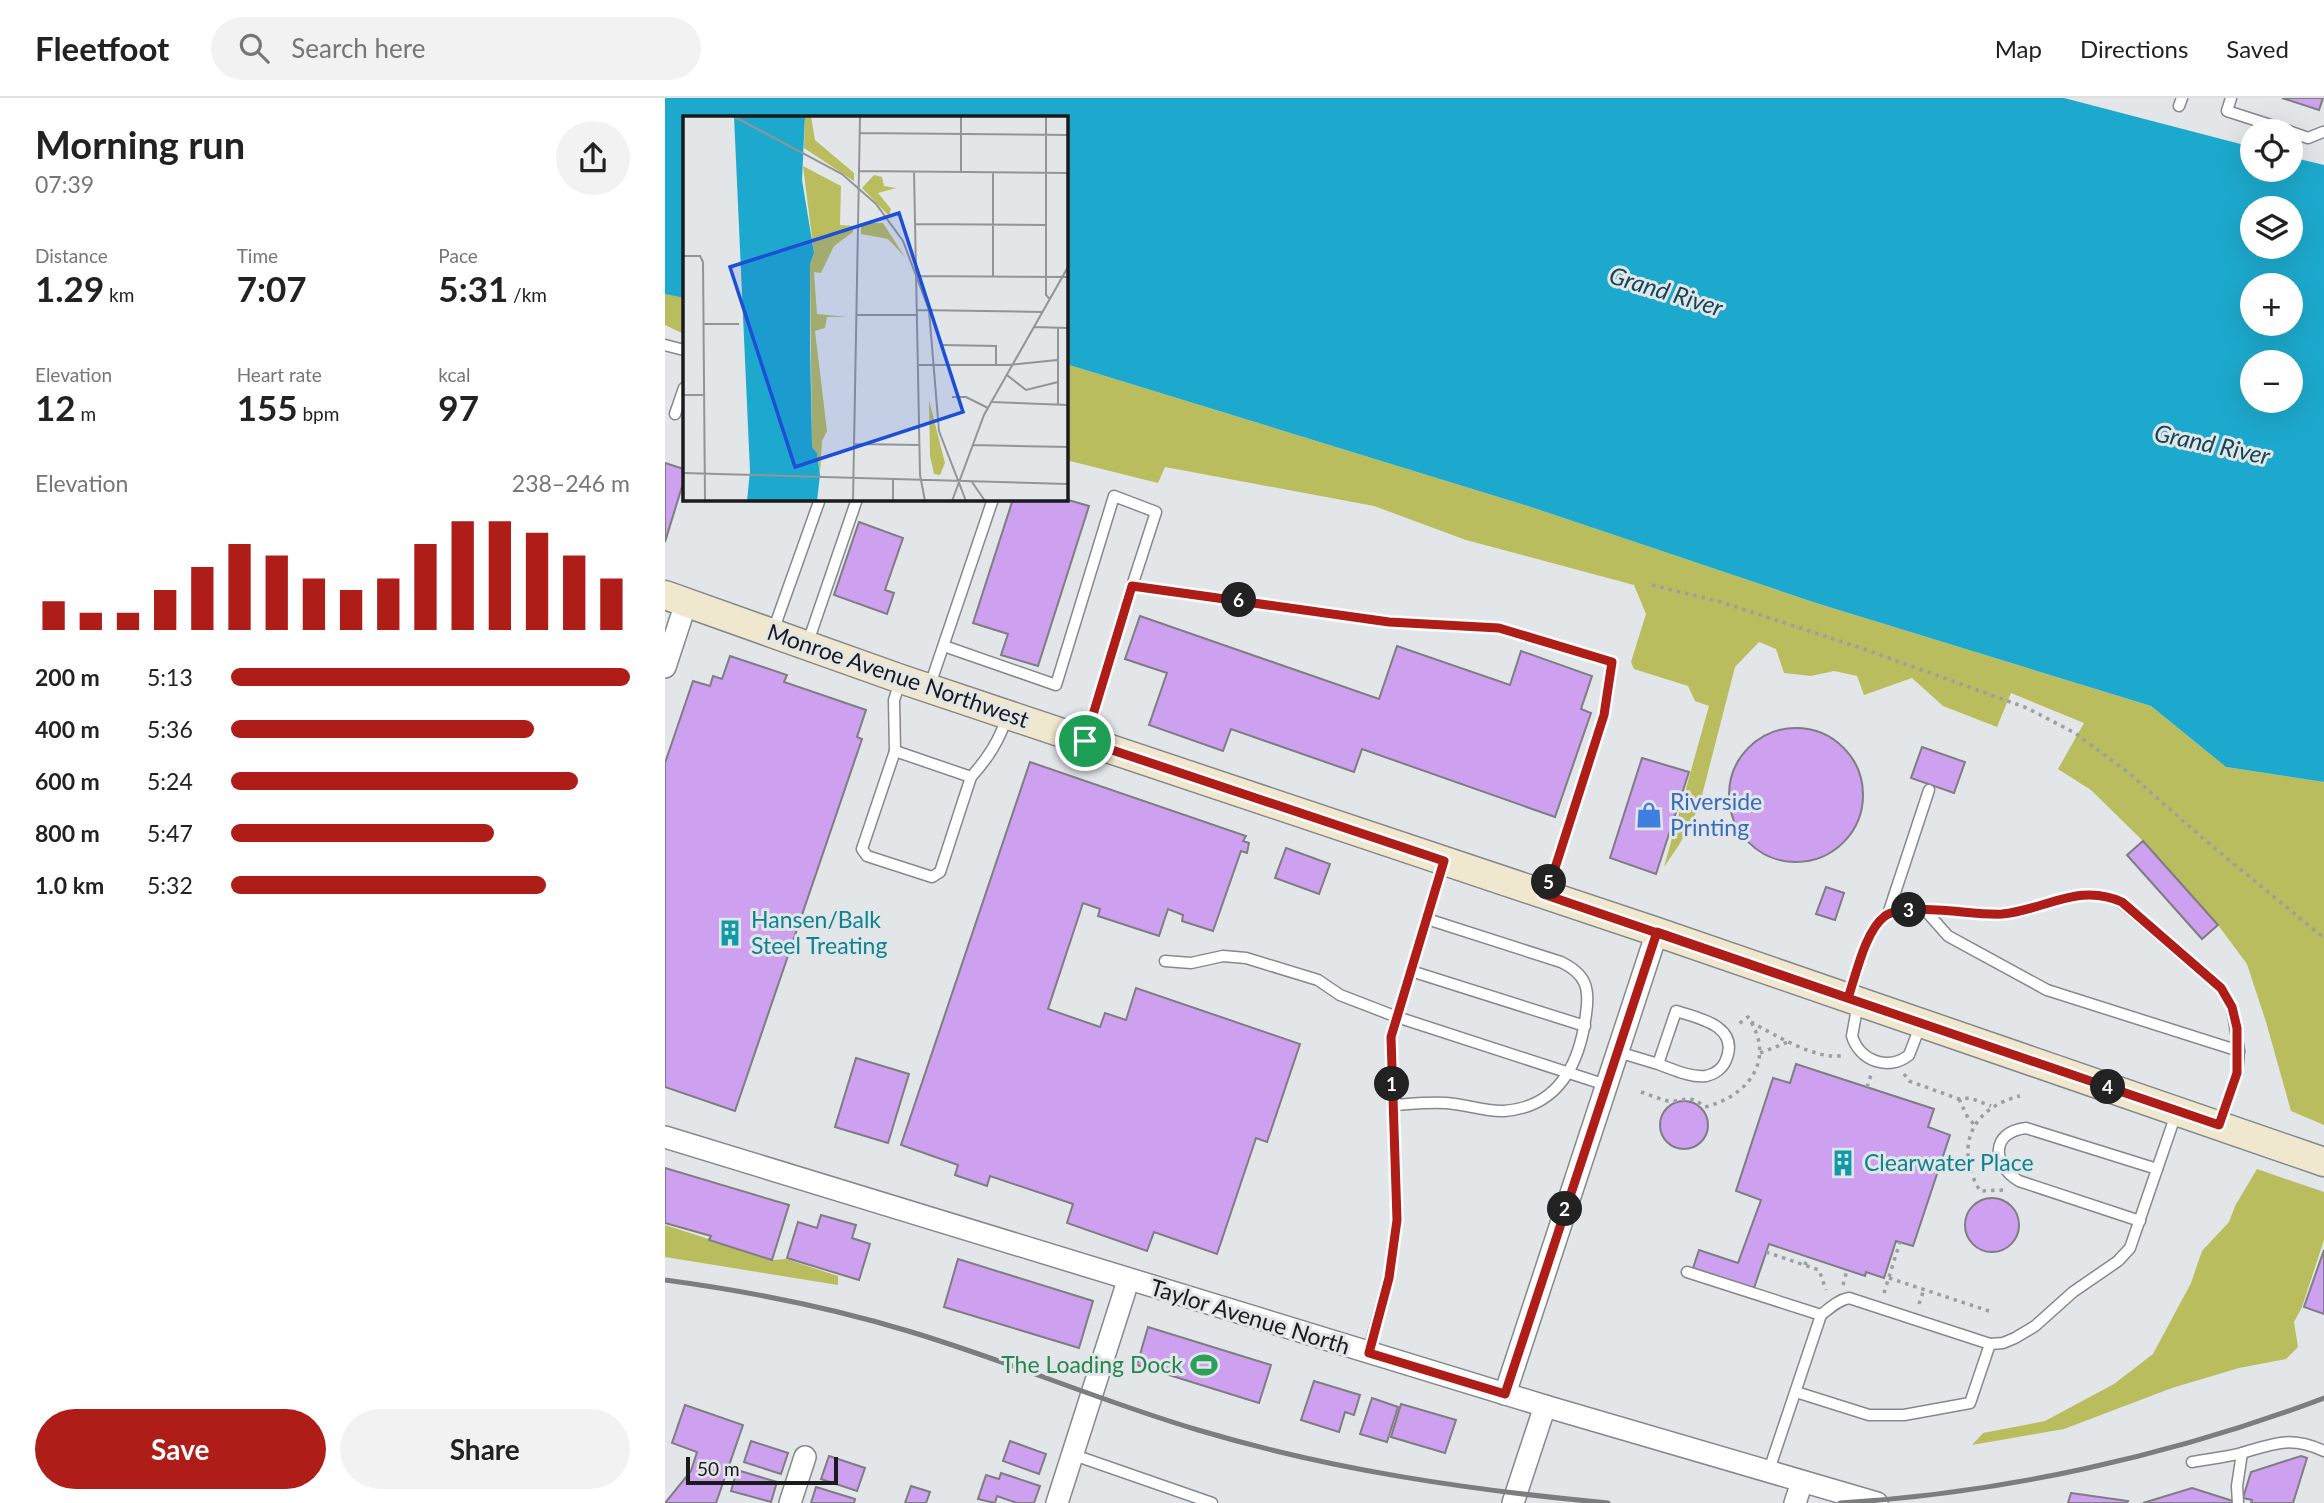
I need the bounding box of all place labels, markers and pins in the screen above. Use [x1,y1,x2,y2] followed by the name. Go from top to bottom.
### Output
[1221,582,1257,618] pin: 6
[1055,711,1115,771] pin
[1670,787,1762,841] place label: Riverside Printing
[1634,800,1664,830] shop icon: Riverside Printing
[1531,864,1567,900] pin: 5
[1891,892,1927,928] pin: 3
[751,905,887,959] place label: Hansen/Balk Steel Treating
[715,918,745,948] building icon: Hansen/Balk Steel Treating
[1375,1066,1409,1102] pin: 1
[2091,1070,2125,1104] pin: 4
[1828,1148,1858,1178] building icon: Clearwater Place
[1864,1148,2034,1176] place label: Clearwater Place
[1548,1192,1583,1226] pin: 2
[1001,1350,1183,1378] place label: The Loading Dock
[1189,1350,1219,1380] sports icon: The Loading Dock

